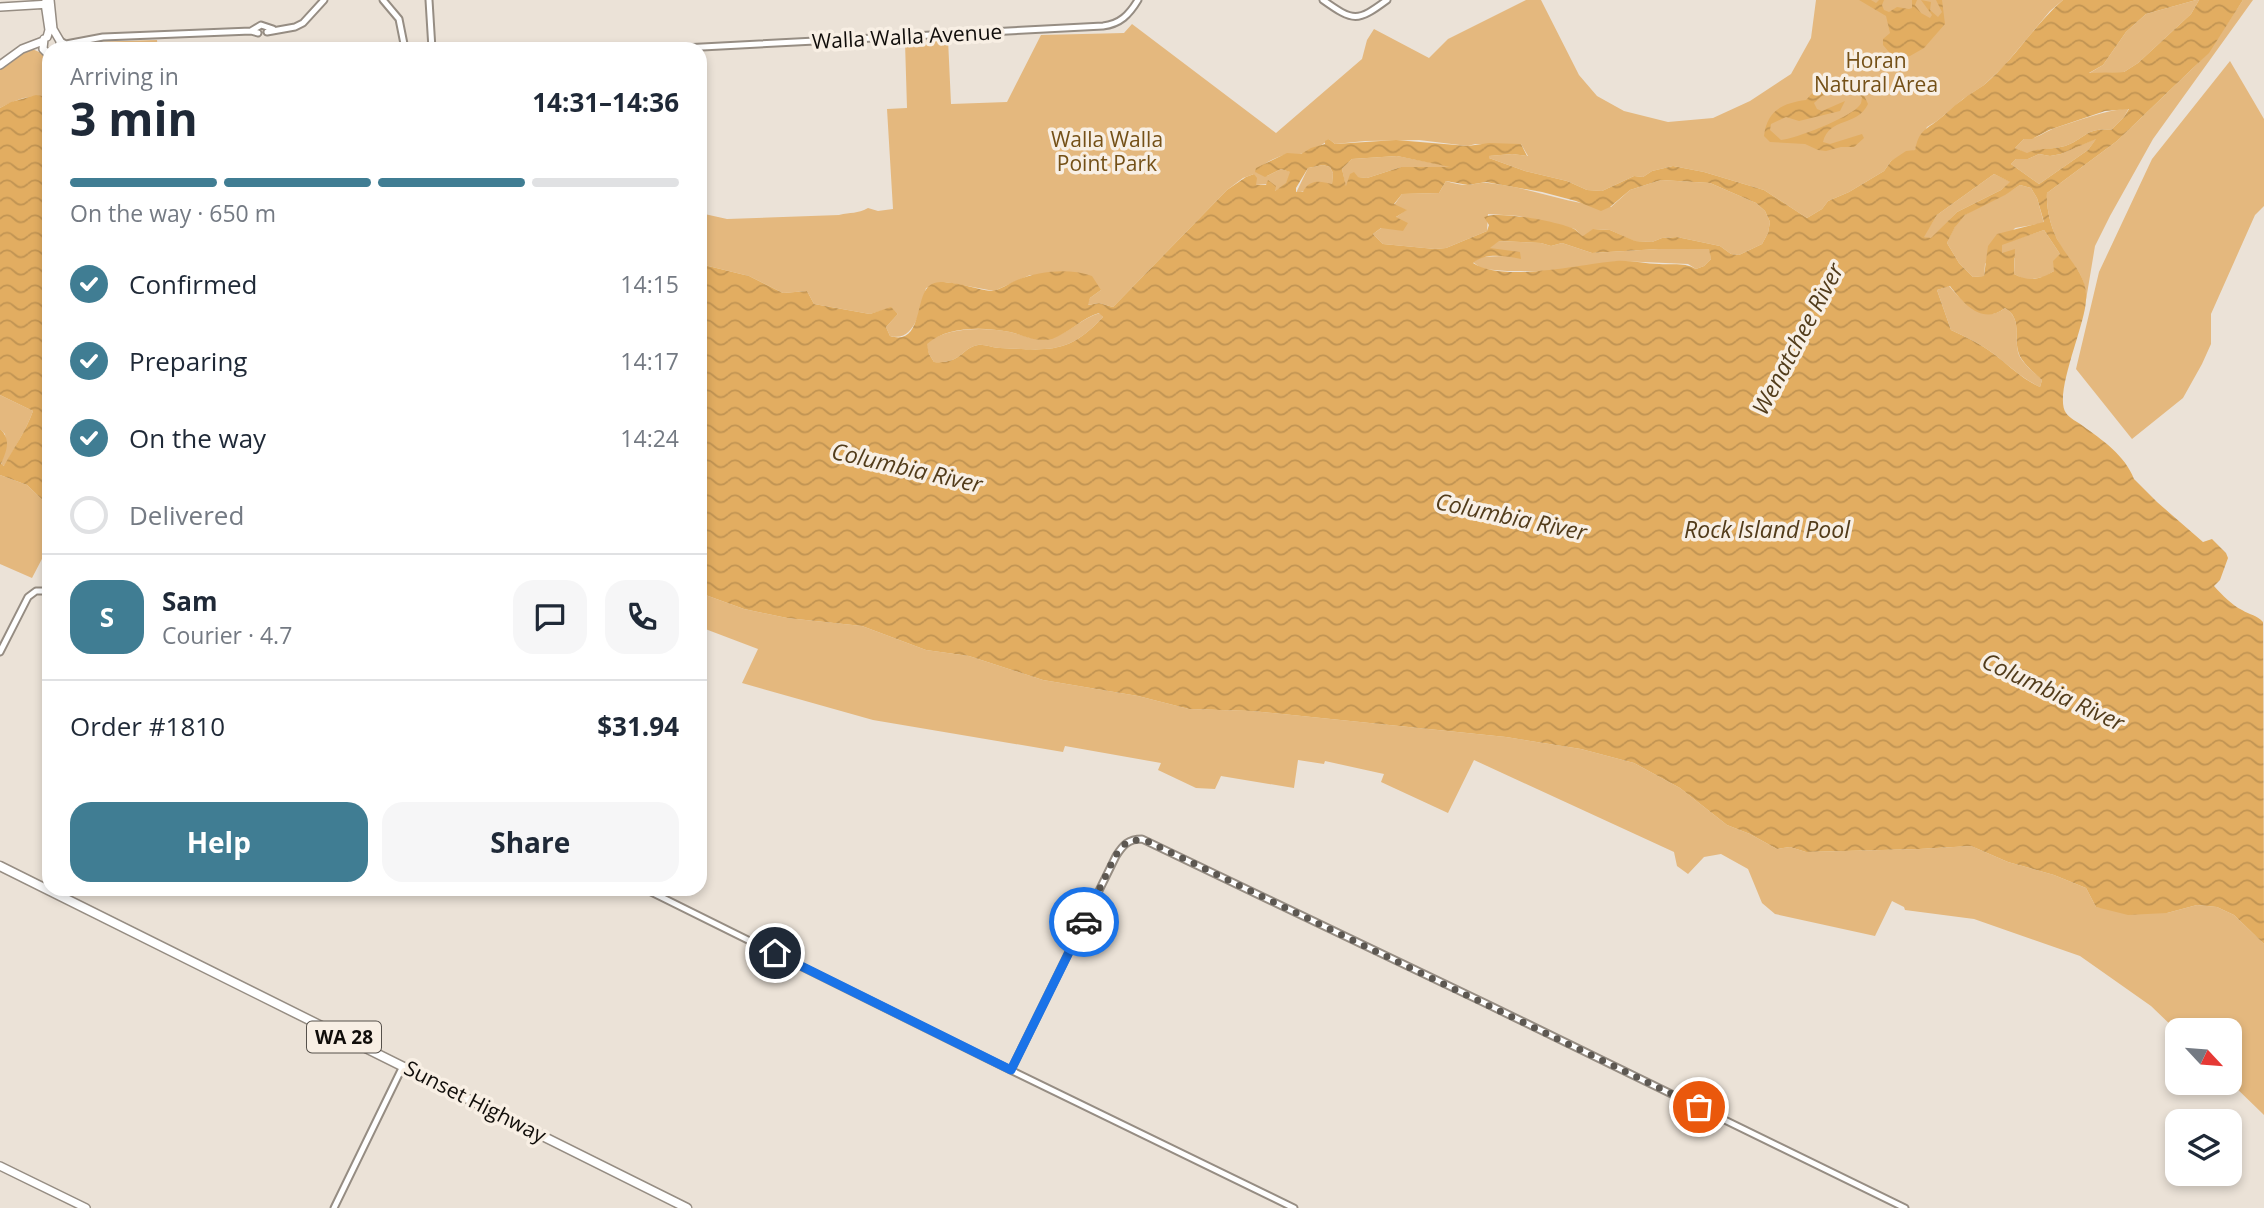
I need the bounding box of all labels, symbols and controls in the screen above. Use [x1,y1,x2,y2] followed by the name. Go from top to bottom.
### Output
[811,17,1003,55] street label: Walla Walla Avenue
[1814,46,1938,98] park label: Horan Natural Area
[70,60,179,92] text: Arriving in
[532,84,679,120] text: 14:31–14:36
[70,87,198,149] text: 3 min
[1051,125,1163,177] park label: Walla Walla Point Park
[70,197,276,229] text: On the way · 650 m
[1744,256,1851,420] water label: Wenatchee River
[70,265,108,303] icon: check
[129,266,257,302] text: Confirmed
[620,268,679,300] text: 14:15
[70,342,108,380] icon: check
[129,343,247,379] text: Preparing
[620,345,679,377] text: 14:17
[70,419,108,457] icon: check
[129,420,266,456] text: On the way
[620,422,679,454] text: 14:24
[829,434,987,500] water label: Columbia River
[1433,484,1591,548] water label: Columbia River
[129,497,244,533] text: Delivered
[1684,513,1851,545] water label: Rock Island Pool
[513,580,587,654] button: chat
[605,580,679,654] button: phone
[162,583,218,619] text: Sam
[100,599,114,635] text: S
[162,619,292,651] text: Courier · 4.7
[1977,644,2131,738] water label: Columbia River
[70,708,225,744] text: Order #1810
[597,708,679,744] text: $31.94
[70,802,368,882] button: Help
[382,802,679,882] button: Share
[1049,887,1119,957] courier
[1065,903,1103,941] icon: car
[745,923,805,983] pin
[756,934,794,972] icon: home
[2165,1018,2242,1096] north arrow
[2165,1018,2242,1186] map controls
[307,1021,381,1052] road number: WA 28
[400,1053,552,1149] street label: Sunset Highway
[1669,1077,1729,1137] pin
[1680,1088,1718,1126] icon: bag
[2165,1109,2242,1186] button: layers

